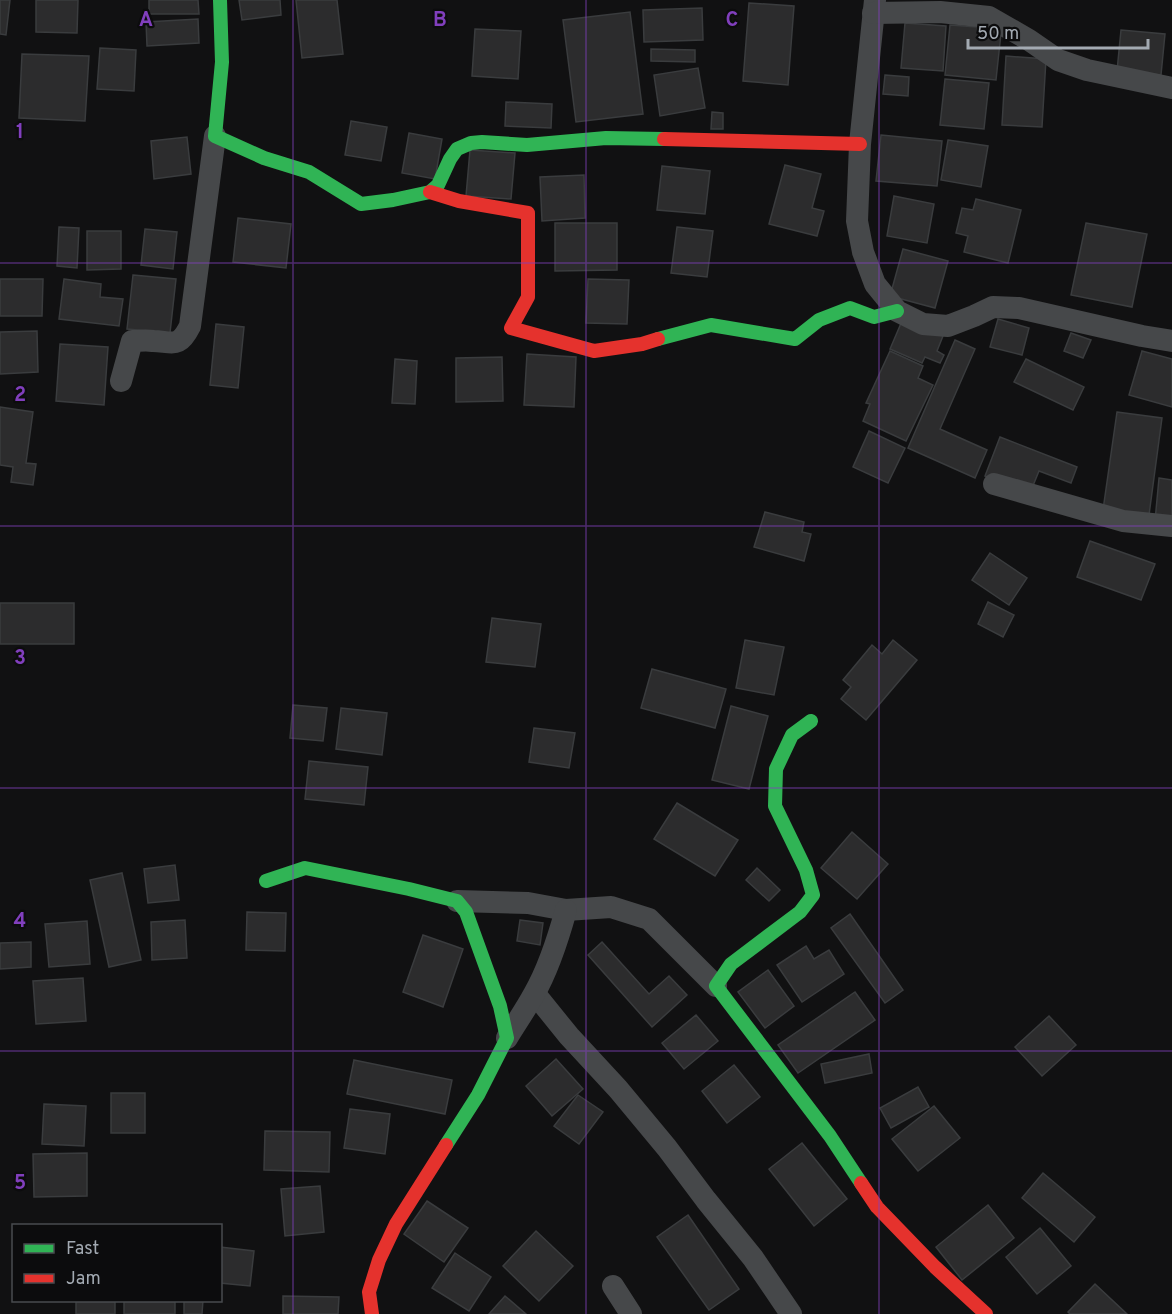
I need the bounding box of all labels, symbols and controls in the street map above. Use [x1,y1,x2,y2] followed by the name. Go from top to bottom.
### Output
[139,8,153,34] text: A
[433,8,447,34] text: B
[726,8,738,34] text: C
[968,12,1148,50] scale bar
[977,23,1019,46] text: 50 m
[16,120,24,146] text: 1
[14,383,26,409] text: 2
[14,646,26,672] text: 3
[14,909,26,935] text: 4
[14,1171,26,1197] text: 5
[12,1224,222,1302] legend
[66,1238,99,1261] text: Fast
[66,1268,101,1291] text: Jam

